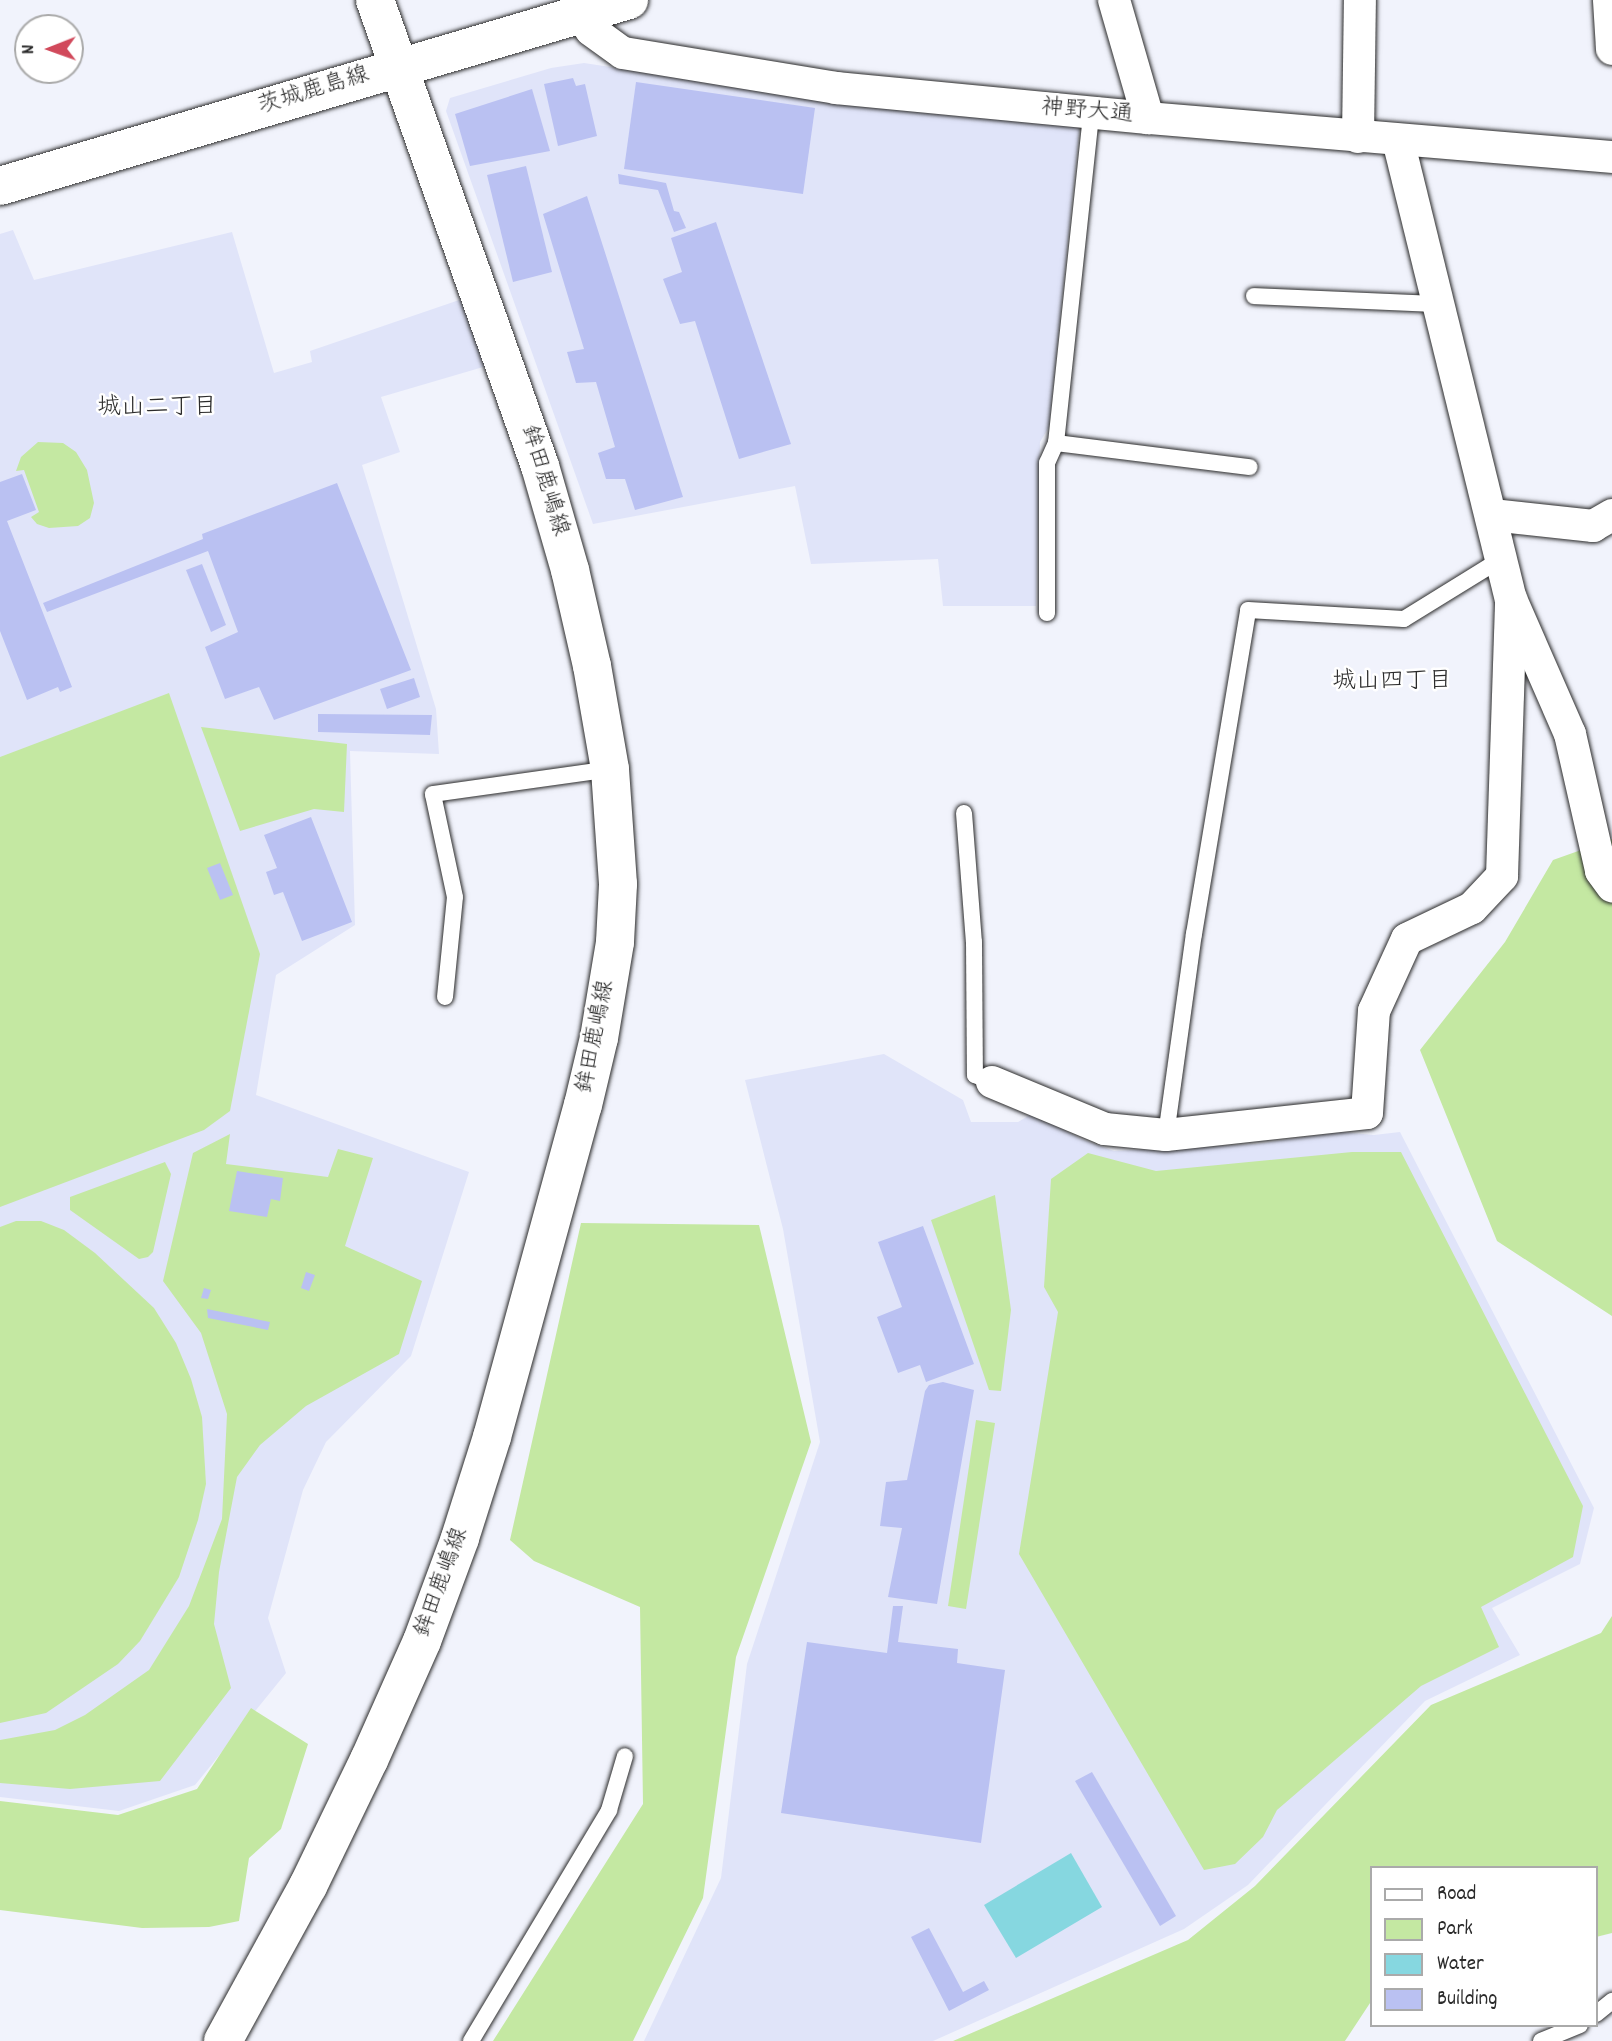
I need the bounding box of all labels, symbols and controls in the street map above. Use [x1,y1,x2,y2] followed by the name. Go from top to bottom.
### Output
[14,14,84,84] north arrow
[16,44,43,54] text: N
[255,62,373,122] street label: 茨城鹿島線
[1040,95,1134,131] street label: 神野大通
[97,395,217,423] district label: 城山二丁目
[513,422,573,540] street label: 鉾田鹿嶋線
[1332,669,1452,697] district label: 城山四丁目
[572,978,622,1096] street label: 鉾田鹿嶋線
[410,1524,476,1642] street label: 鉾田鹿嶋線
[1370,1866,1598,2027] legend
[1437,1880,1476,1910] text: Road
[1437,1915,1473,1945] text: Park
[1437,1950,1484,1980] text: Water
[1437,1985,1497,2015] text: Building

